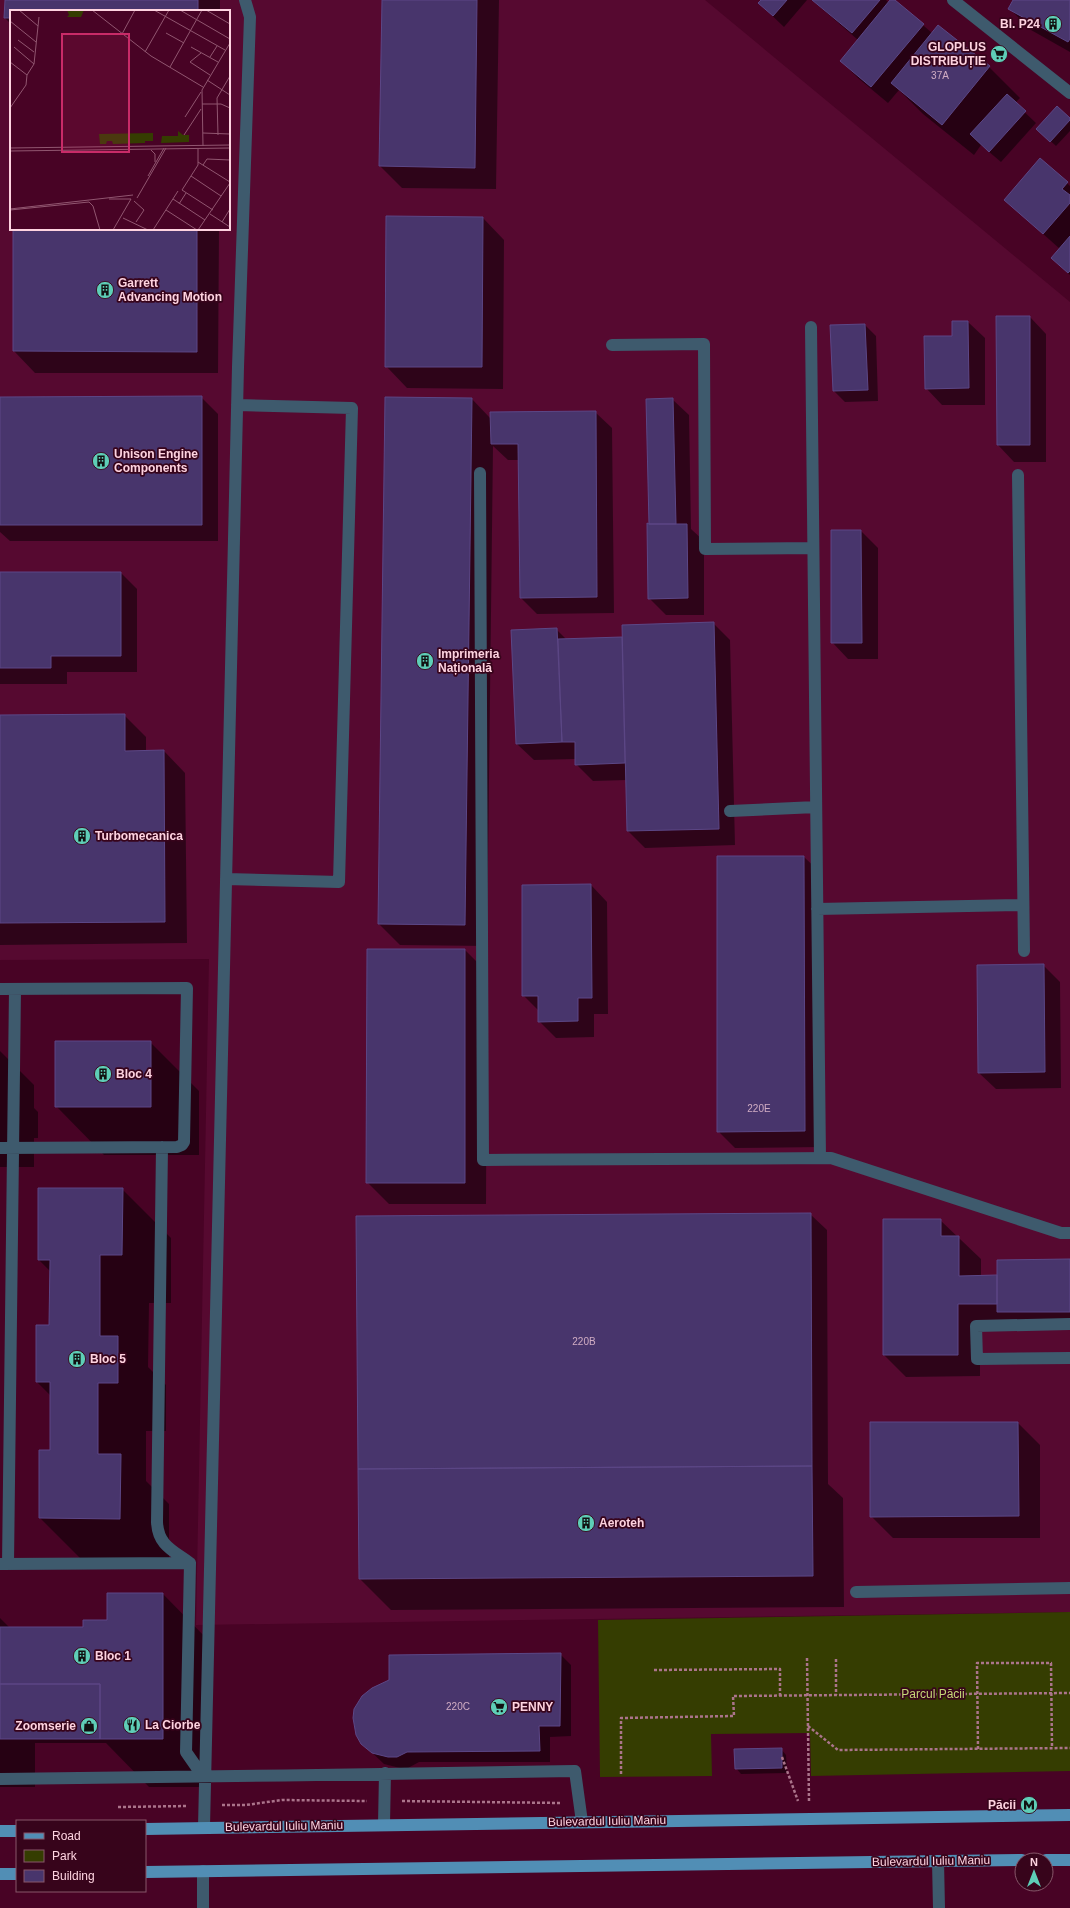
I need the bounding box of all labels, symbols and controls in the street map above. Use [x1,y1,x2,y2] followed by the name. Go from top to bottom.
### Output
[10,10,230,230] inset map
[1043,14,1063,34] building icon: Bl. P24
[1000,17,1040,31] place label: Bl. P24
[911,40,986,68] place label: GLOPLUS DISTRIBUȚIE
[989,44,1009,64] supermarket icon: GLOPLUS DISTRIBUȚIE
[931,70,949,81] house number: 37A
[118,276,222,304] place label: Garrett Advancing Motion
[95,280,115,300] building icon: Garrett Advancing Motion
[114,447,198,475] place label: Unison Engine Components
[91,451,111,471] building icon: Unison Engine Components
[438,647,500,675] place label: Imprimeria Națională
[415,651,435,671] building icon: Imprimeria Națională
[72,826,92,846] building icon: Turbomecanica
[95,829,183,843] place label: Turbomecanica
[93,1064,113,1084] building icon: Bloc 4
[116,1067,152,1081] place label: Bloc 4
[747,1103,771,1114] house number: 220E
[572,1336,596,1347] house number: 220B
[67,1349,87,1369] building icon: Bloc 5
[90,1352,126,1366] place label: Bloc 5
[576,1513,596,1533] building icon: Aeroteh
[599,1516,644,1530] place label: Aeroteh
[72,1646,92,1666] building icon: Bloc 1
[95,1649,131,1663] place label: Bloc 1
[901,1687,965,1701] park label: Parcul Păcii
[489,1697,509,1717] supermarket icon: PENNY
[512,1700,553,1714] place label: PENNY
[446,1701,470,1712] house number: 220C
[122,1715,142,1735] restaurant icon: La Ciorbe
[79,1716,99,1736] shop icon: Zoomserie
[145,1718,201,1732] place label: La Ciorbe
[15,1719,76,1733] place label: Zoomserie
[1019,1795,1039,1815] metro station icon: Păcii
[988,1798,1016,1812] place label: Păcii
[548,1813,666,1829] street label: Bulevardul Iuliu Maniu
[225,1818,343,1834] street label: Bulevardul Iuliu Maniu
[16,1820,146,1892] legend
[52,1829,81,1843] text: Road
[52,1849,78,1863] text: Park
[1014,1852,1054,1892] north arrow
[872,1853,990,1869] street label: Bulevardul Iuliu Maniu
[1030,1856,1038,1868] text: N
[52,1869,95,1883] text: Building

